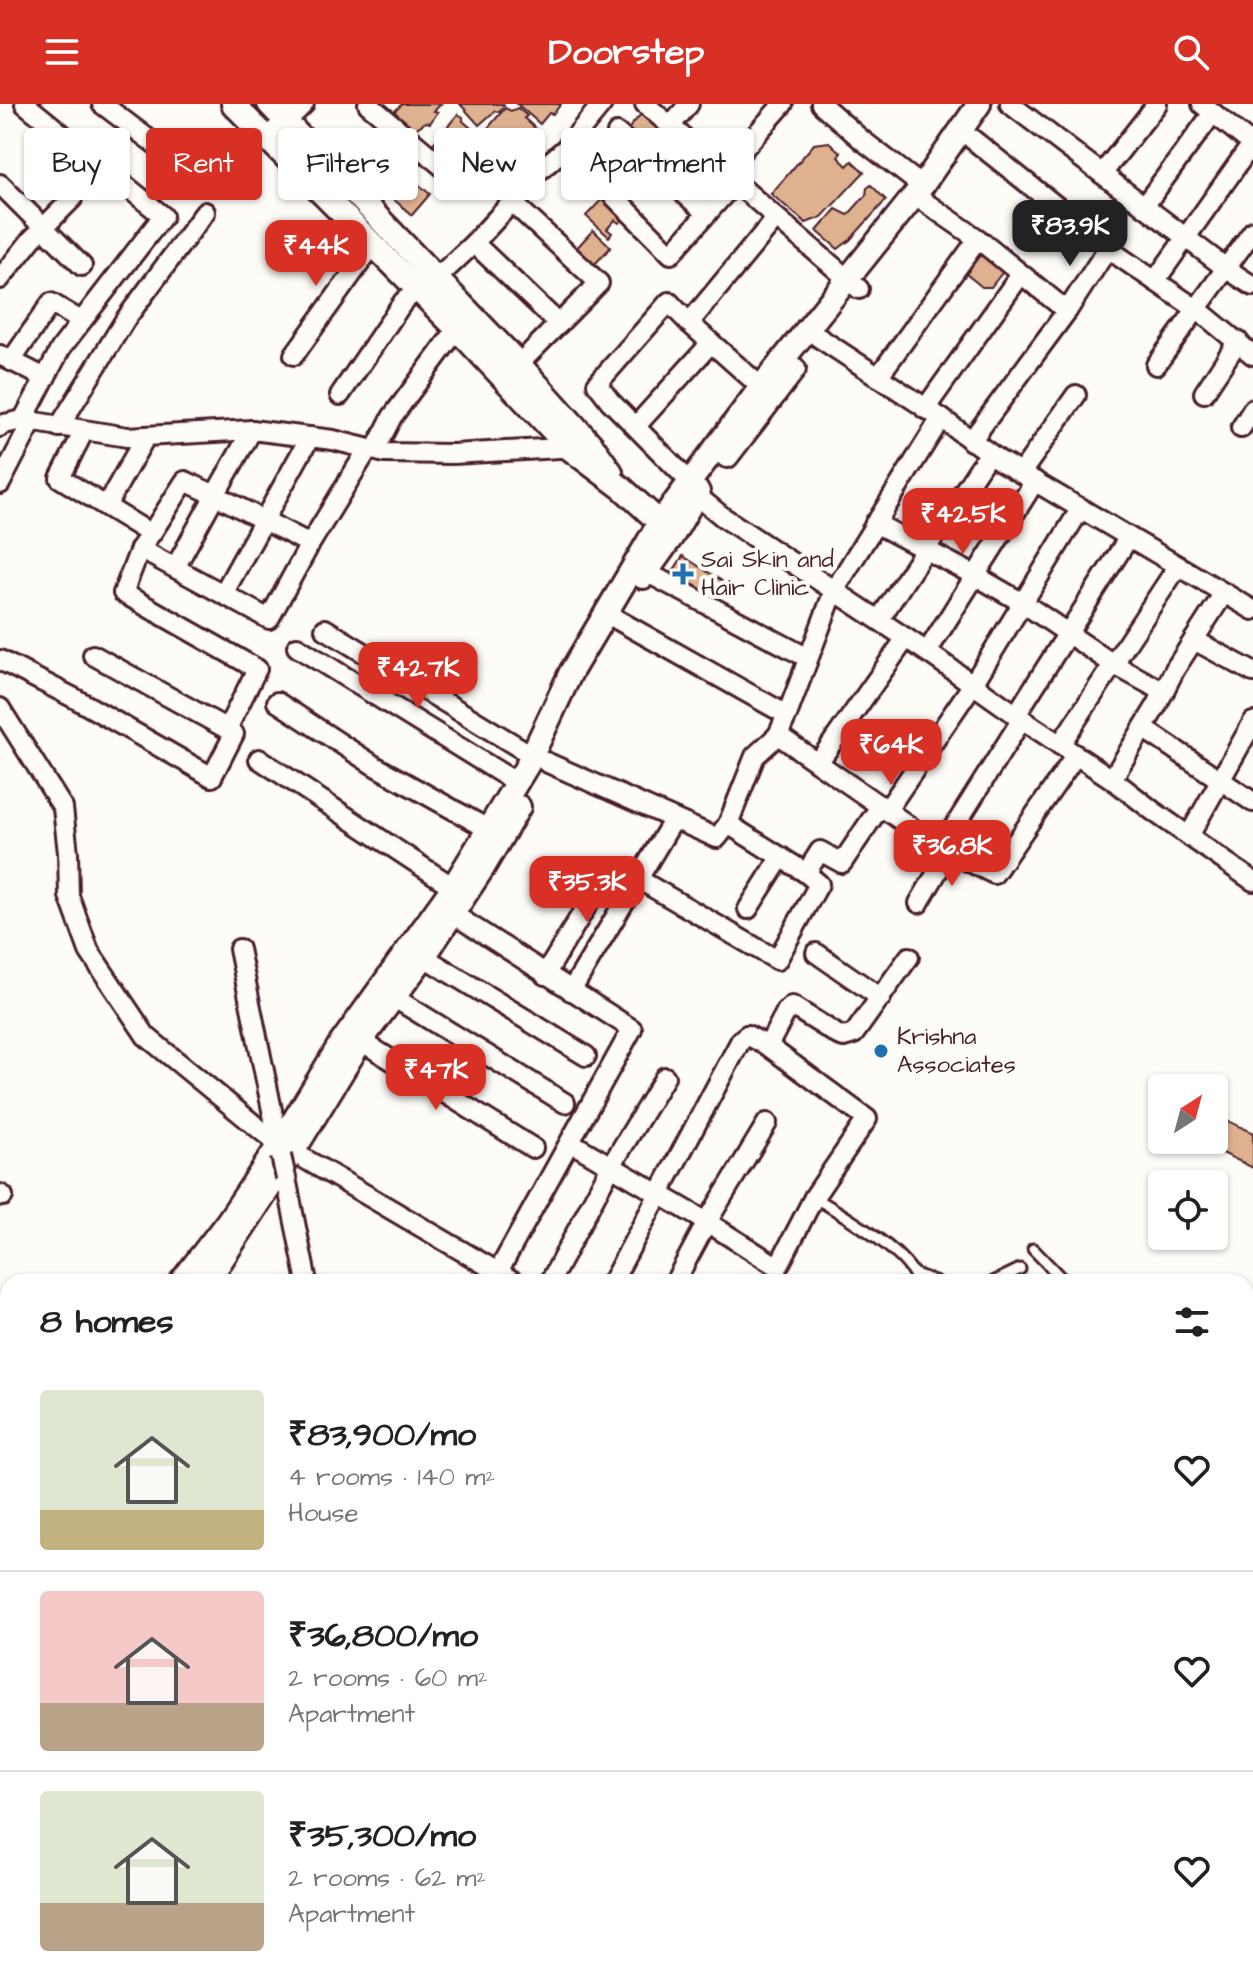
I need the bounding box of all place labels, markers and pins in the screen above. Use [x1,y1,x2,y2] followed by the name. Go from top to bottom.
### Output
[1005,200,1135,268] pin: ₹83.9K
[269,220,363,288] pin: ₹44K
[898,488,1028,556] pin: ₹42.5K
[701,543,834,605] place label: Sai Skin and Hair Clinic
[672,563,694,585] marker: Sai Skin and Hair Clinic
[353,642,483,710] pin: ₹42.7K
[844,719,938,787] pin: ₹64K
[887,820,1017,888] pin: ₹36.8K
[522,856,652,924] pin: ₹35.3K
[897,1020,1016,1082] place label: Krishna Associates
[872,1042,890,1060] marker: Krishna Associates
[389,1044,483,1112] pin: ₹47K

